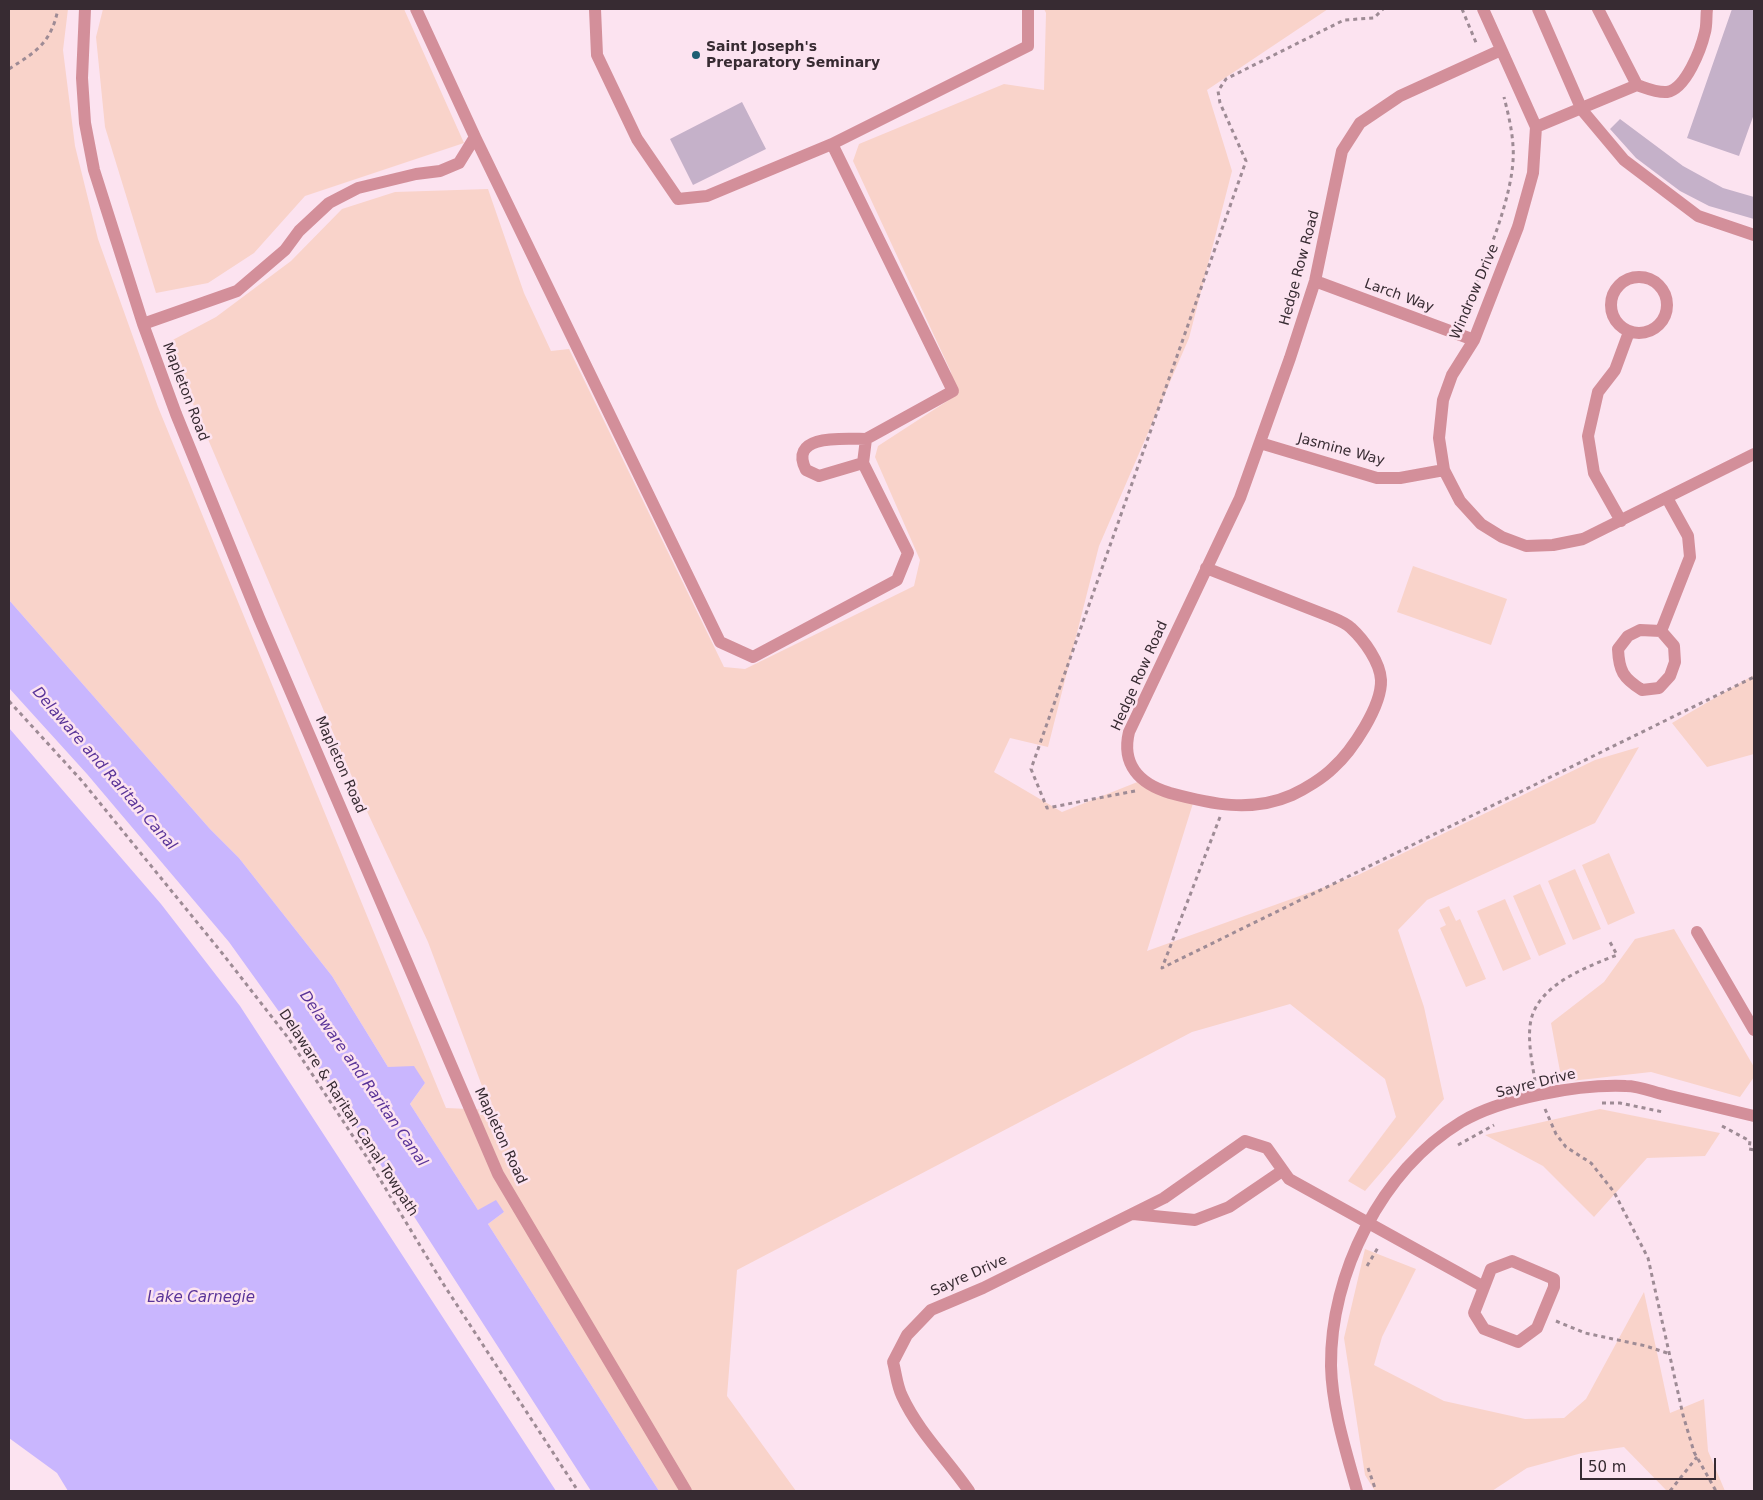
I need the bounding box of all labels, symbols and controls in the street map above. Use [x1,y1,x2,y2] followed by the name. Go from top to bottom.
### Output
[706,39,880,72] place label: Saint Joseph's Preparatory Seminary
[690,49,702,61] marker: Saint Joseph's Preparatory Seminary
[1277,209,1323,327] street label: Hedge Row Road
[1447,242,1503,342] street label: Windrow Drive
[1362,276,1436,316] street label: Larch Way
[158,340,212,444] street label: Mapleton Road
[1296,430,1386,470] street label: Jasmine Way
[1108,618,1172,734] street label: Hedge Row Road
[28,684,180,854] water label: Delaware and Raritan Canal
[311,714,369,816] street label: Mapleton Road
[295,988,431,1170] water label: Delaware and Raritan Canal
[275,1007,421,1219] street label: Delaware & Raritan Canal Towpath
[1494,1066,1578,1102] street label: Sayre Drive
[470,1085,530,1187] street label: Mapleton Road
[928,1252,1010,1300] street label: Sayre Drive
[147,1289,255,1307] water label: Lake Carnegie
[1583,1448,1719,1480] scale bar
[1588,1458,1626,1476] text: 50 m

